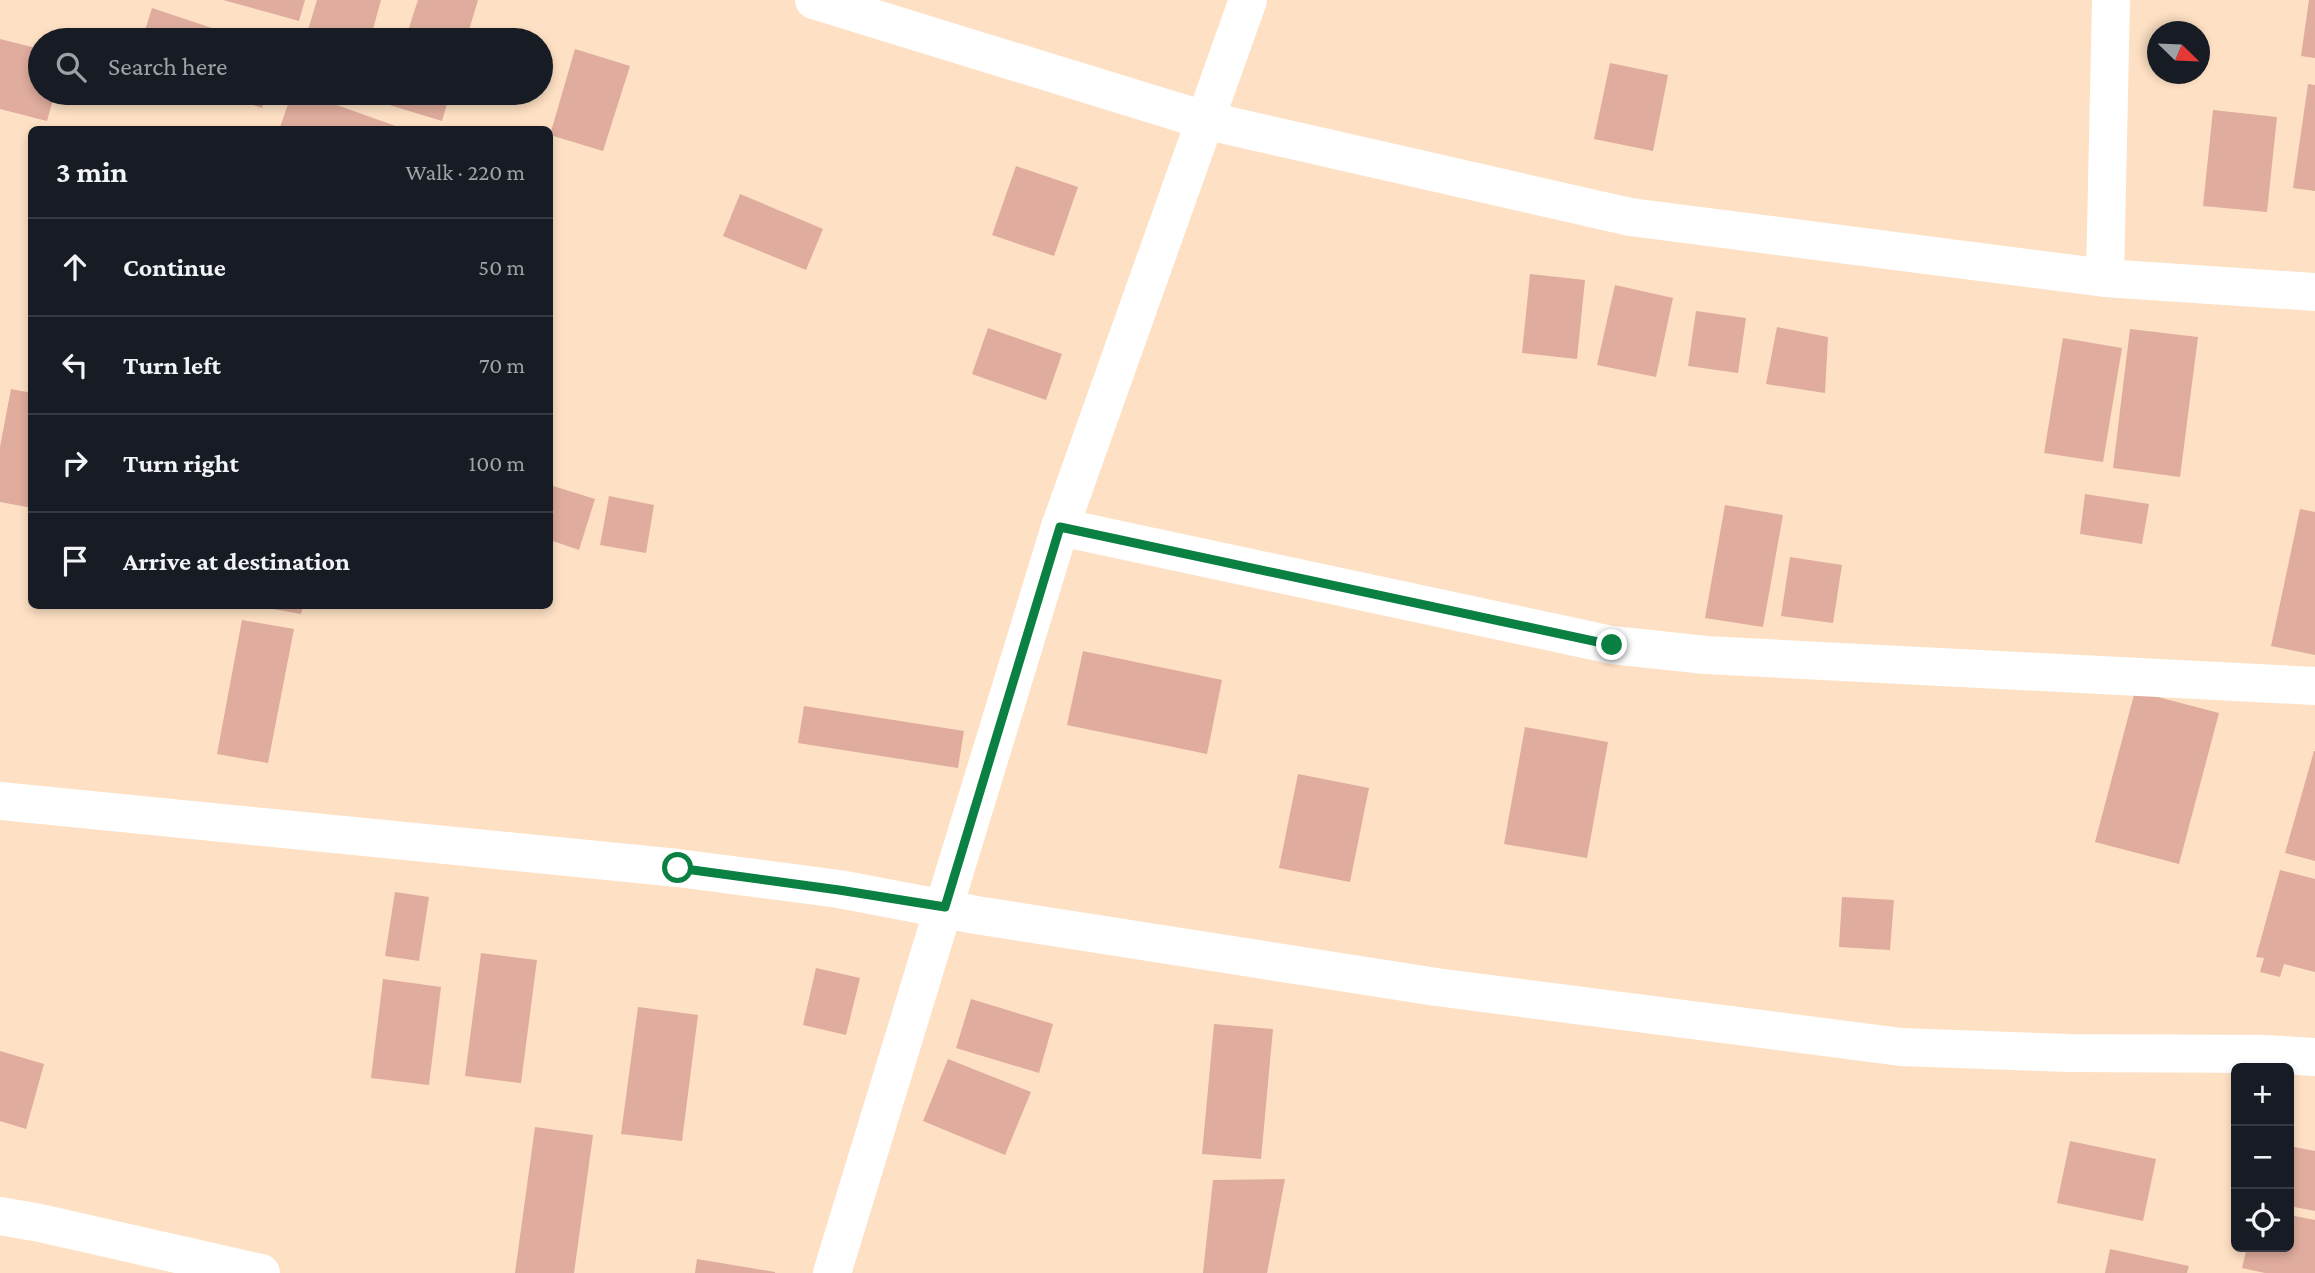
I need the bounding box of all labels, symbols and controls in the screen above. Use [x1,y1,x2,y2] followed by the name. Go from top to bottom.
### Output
[2147,21,2210,84] north arrow
[28,28,553,105] search box
[52,48,90,86] icon: search
[108,52,227,81] text: Search here
[56,155,128,188] text: 3 min
[405,159,525,185] text: Walk · 220 m
[56,248,94,286] icon: ahead
[123,253,226,282] text: Continue
[478,254,525,280] text: 50 m
[56,346,94,384] icon: left
[123,351,221,380] text: Turn left
[479,352,525,378] text: 70 m
[56,444,94,482] icon: right
[123,449,239,478] text: Turn right
[469,450,525,476] text: 100 m
[56,542,94,580] icon: arrive
[123,547,350,576] text: Arrive at destination
[1596,629,1627,660] route end
[662,852,693,883] route start
[2231,1063,2294,1252] map controls
[2231,1063,2294,1126] button: +
[2231,1126,2294,1189] button: −
[2231,1189,2294,1252] button: locate

